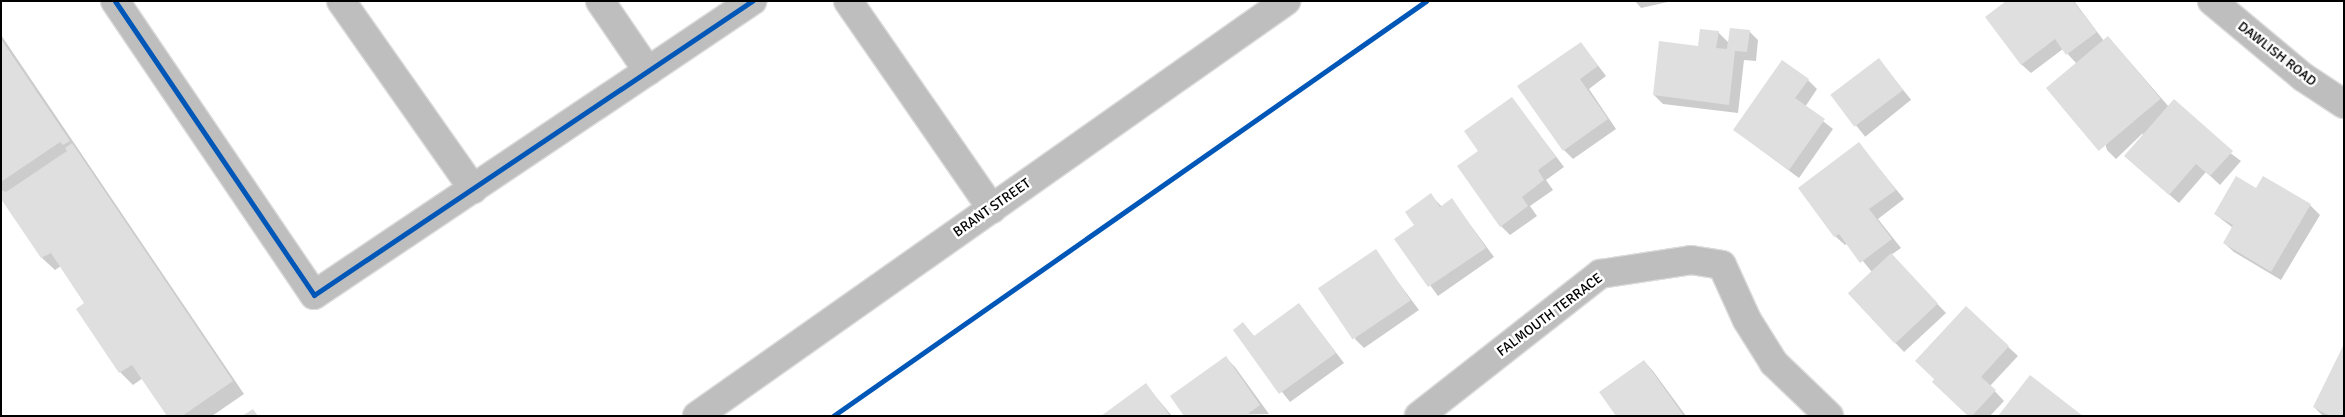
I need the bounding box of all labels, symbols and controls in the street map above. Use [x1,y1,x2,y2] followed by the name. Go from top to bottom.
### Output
[2234,18,2320,90] street label: DAWLISH ROAD
[950,175,1034,241] street label: BRANT STREET
[1494,270,1606,360] street label: FALMOUTH TERRACE

